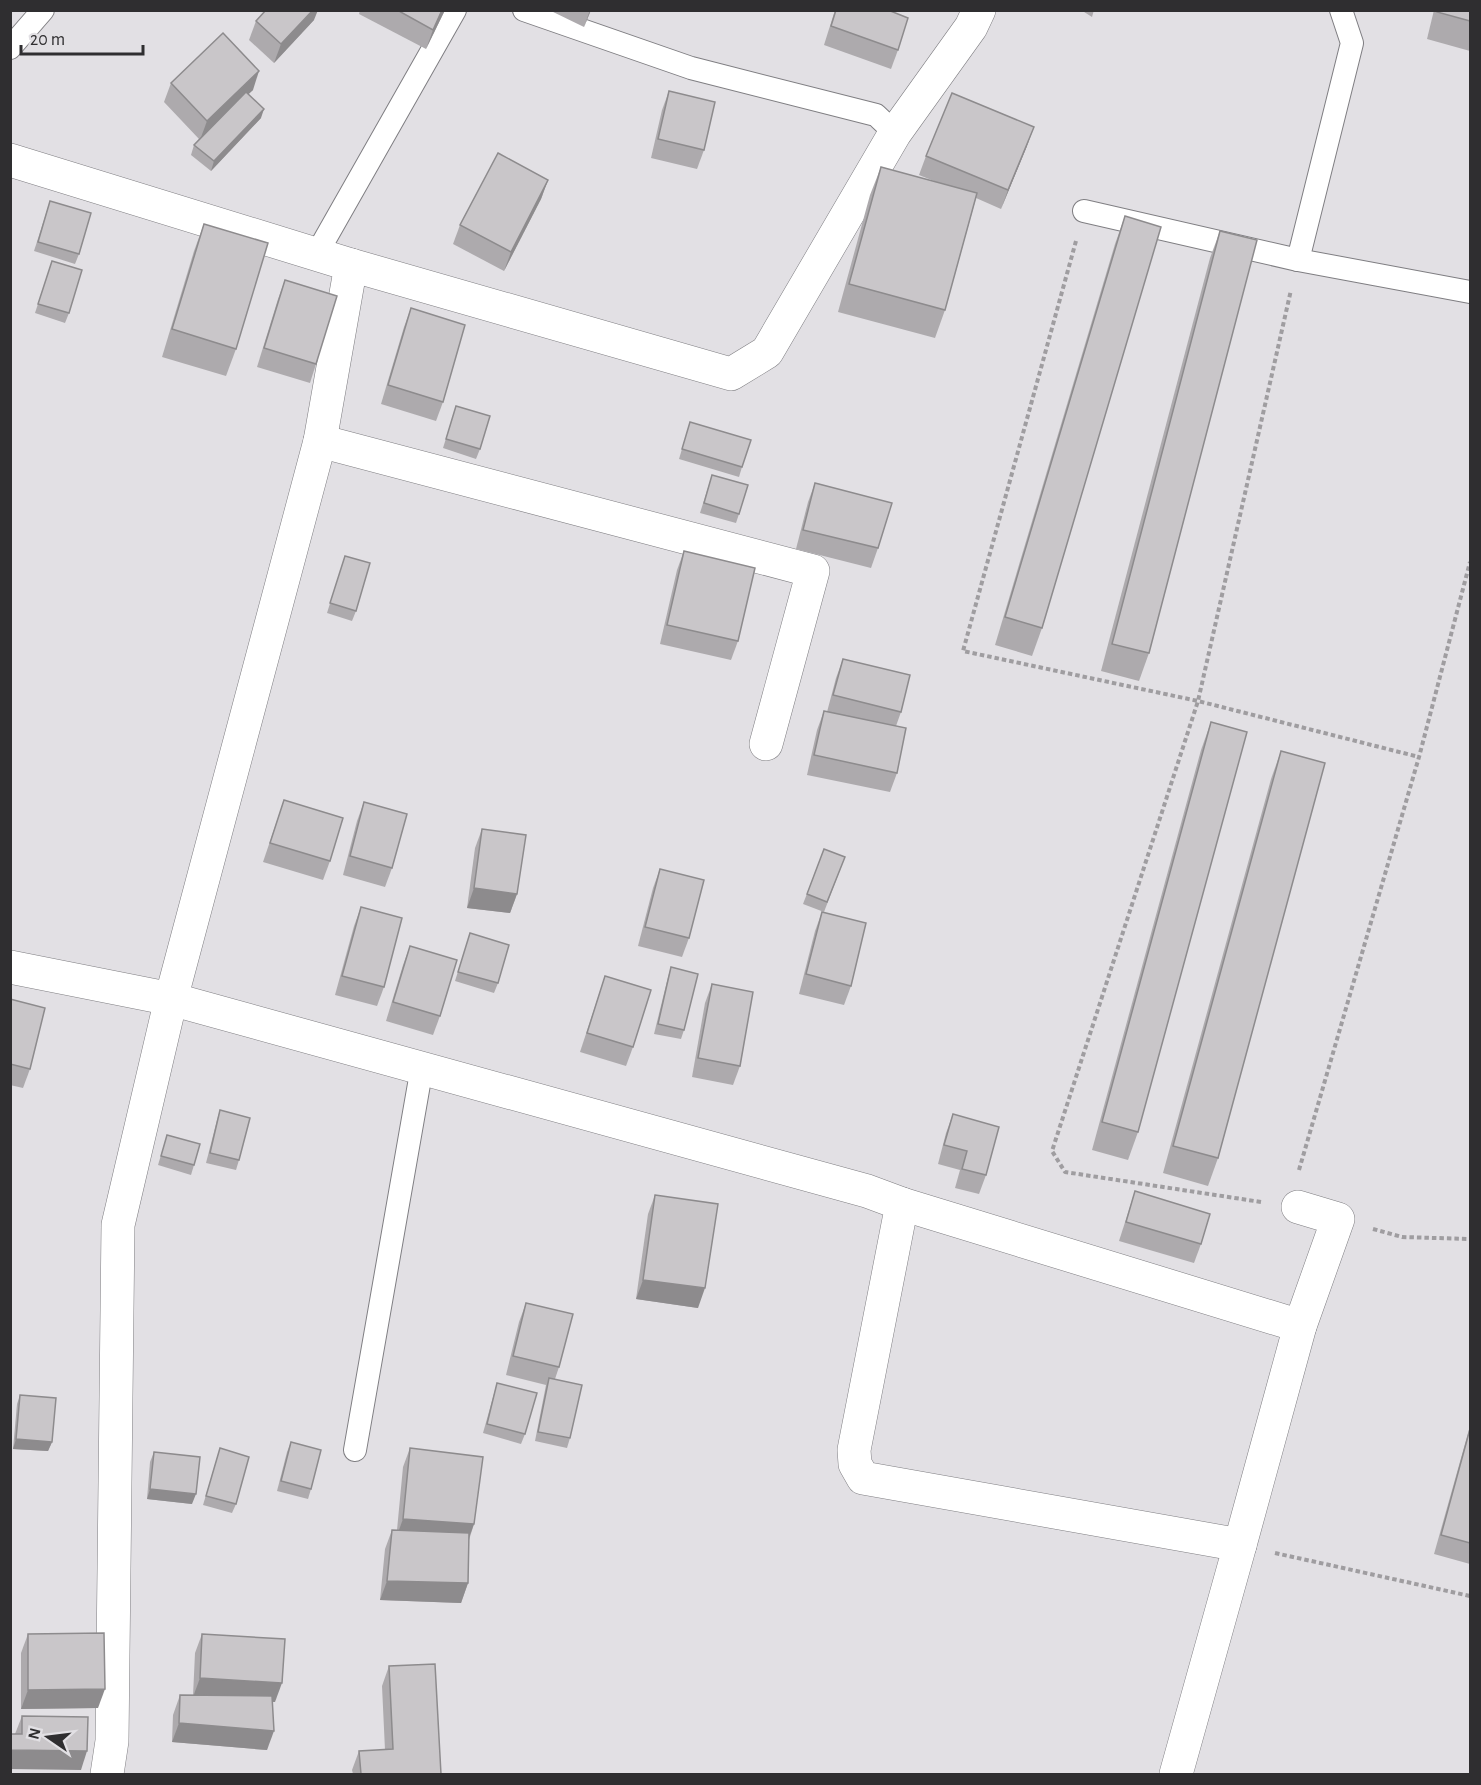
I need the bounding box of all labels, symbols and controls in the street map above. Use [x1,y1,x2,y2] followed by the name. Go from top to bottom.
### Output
[21,18,142,56] scale bar
[30,31,65,49] text: 20 m
[18,1707,78,1767] north arrow
[25,1726,44,1741] text: N

